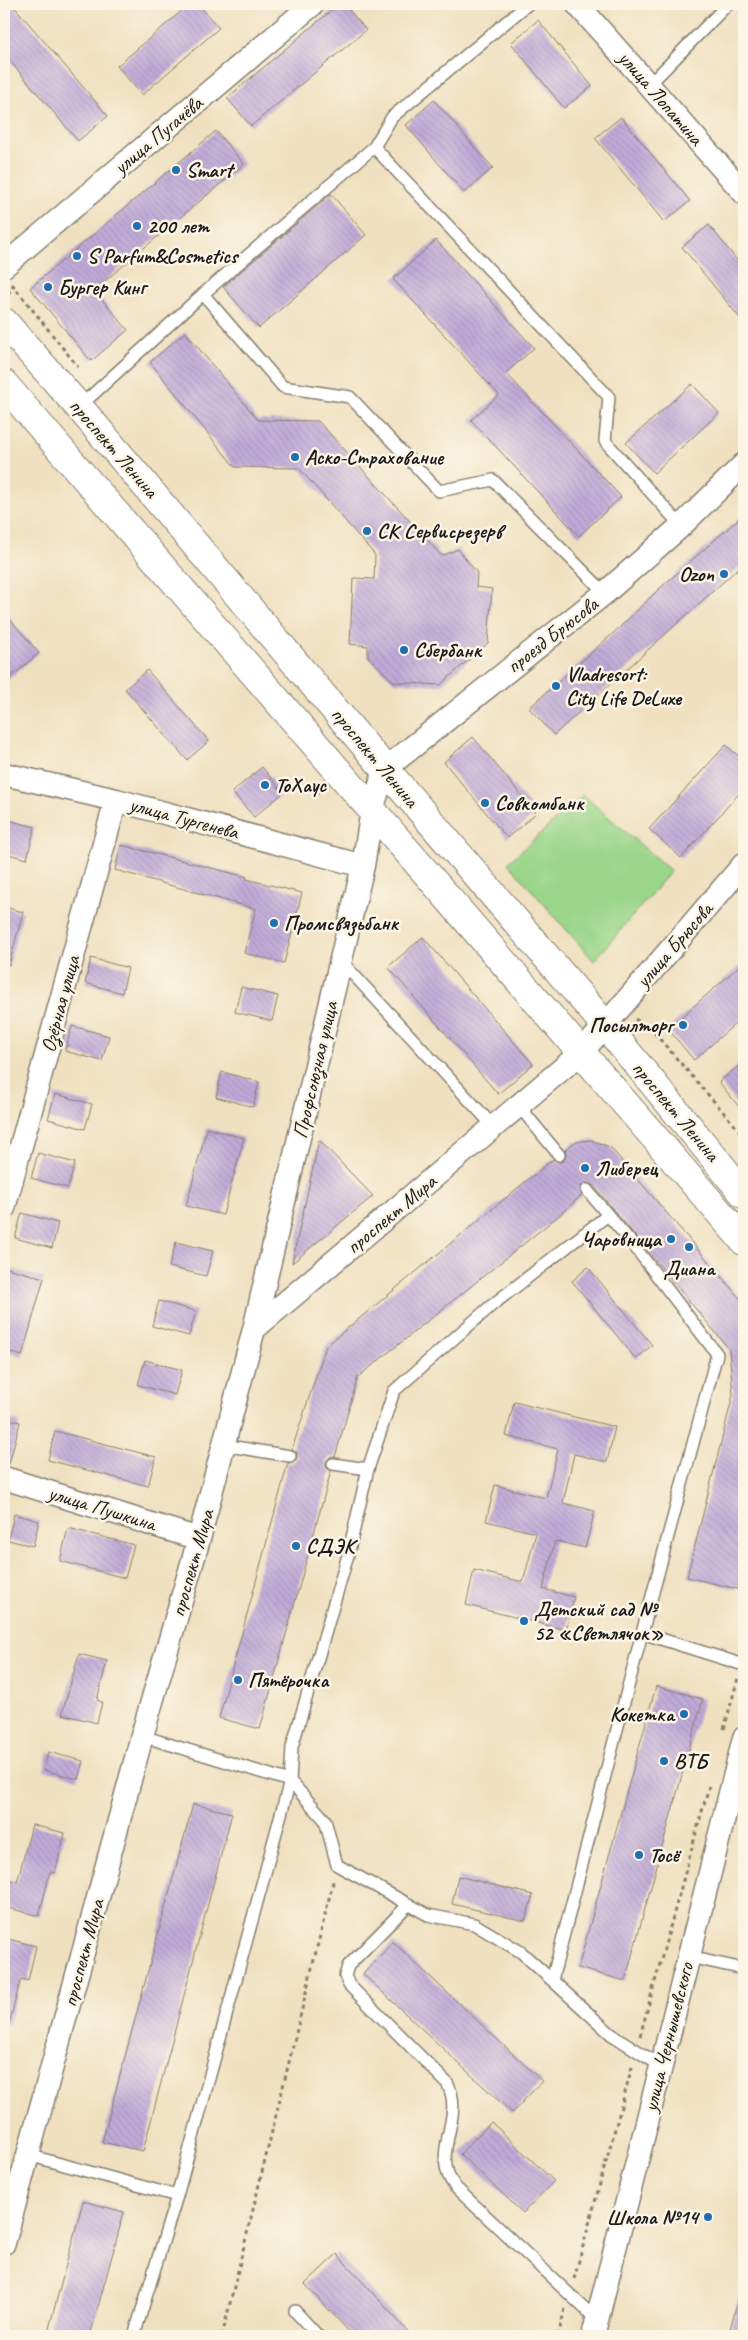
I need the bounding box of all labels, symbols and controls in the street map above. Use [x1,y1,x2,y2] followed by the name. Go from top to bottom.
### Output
[612,44,710,152] street label: улица Лопатина
[107,89,209,181] street label: улица Пугачёва
[186,157,235,183] place label: Smart
[170,164,182,176] marker: Smart
[147,213,210,239] place label: 200 лет
[131,220,143,232] marker: 200 лет
[87,243,240,269] place label: S Parfum&Cosmetics
[71,250,83,262] marker: S Parfum&Cosmetics
[58,274,149,300] place label: Бургер Кинг
[42,281,54,293] marker: Бургер Кинг
[64,393,165,504] street label: проспект Ленина
[305,444,445,470] place label: Аско-Страхование
[289,451,301,463] marker: Аско-Страхование
[377,518,507,545] place label: СК Сервисрезерв
[361,525,373,537] marker: СК Сервисрезерв
[679,561,714,587] place label: Ozon
[718,568,730,580] marker: Ozon
[501,590,604,679] street label: проезд Брюсова
[414,637,483,663] place label: Сбербанк
[398,644,410,656] marker: Сбербанк
[566,661,683,712] place label: Vladresort: City Life DeLuxe
[550,680,562,692] marker: Vladresort: City Life DeLuxe
[325,701,426,814] street label: проспект Ленина
[275,772,327,798] place label: ТоХаус
[259,779,271,791] marker: ТоХаус
[125,790,243,845] street label: улица Тургенева
[495,790,585,816] place label: Совкомбанк
[479,797,491,809] marker: Совкомбанк
[629,895,720,995] street label: улица Брюсова
[284,910,400,937] place label: Промсвязьбанк
[268,917,280,929] marker: Промсвязьбанк
[35,951,87,1055] street label: Озёрная улица
[287,998,345,1141] street label: Профсоюзная улица
[589,1012,676,1038] place label: Посылторг
[677,1019,689,1031] marker: Посылторг
[626,1055,727,1168] street label: проспект Ленина
[595,1155,658,1181] place label: Либерец
[579,1162,591,1174] marker: Либерец
[340,1167,443,1259] street label: проспект Мира
[581,1226,663,1252] place label: Чаровница
[665,1233,677,1245] marker: Чаровница
[683,1241,695,1253] marker: Диана
[664,1255,716,1281] place label: Диана
[43,1479,161,1537] street label: улица Пушкина
[164,1505,220,1620] street label: проспект Мира
[306,1533,359,1559] place label: СДЭК
[290,1540,302,1552] marker: СДЭК
[534,1596,663,1646] place label: Детский сад № 52 «Светлячок»
[518,1615,530,1627] marker: Детский сад № 52 «Светлячок»
[248,1667,330,1693] place label: Пятёрочка
[232,1674,244,1686] marker: Пятёрочка
[610,1701,676,1727] place label: Кокетка
[678,1708,690,1720] marker: Кокетка
[674,1748,710,1774] place label: ВТБ
[658,1755,670,1767] marker: ВТБ
[649,1842,683,1868] place label: Тосё
[633,1849,645,1861] marker: Тосё
[56,1895,110,2010] street label: проспект Мира
[636,1958,699,2116] street label: улица Чернышевского
[607,2204,701,2230] place label: Школа №14
[702,2211,714,2223] marker: Школа №14

